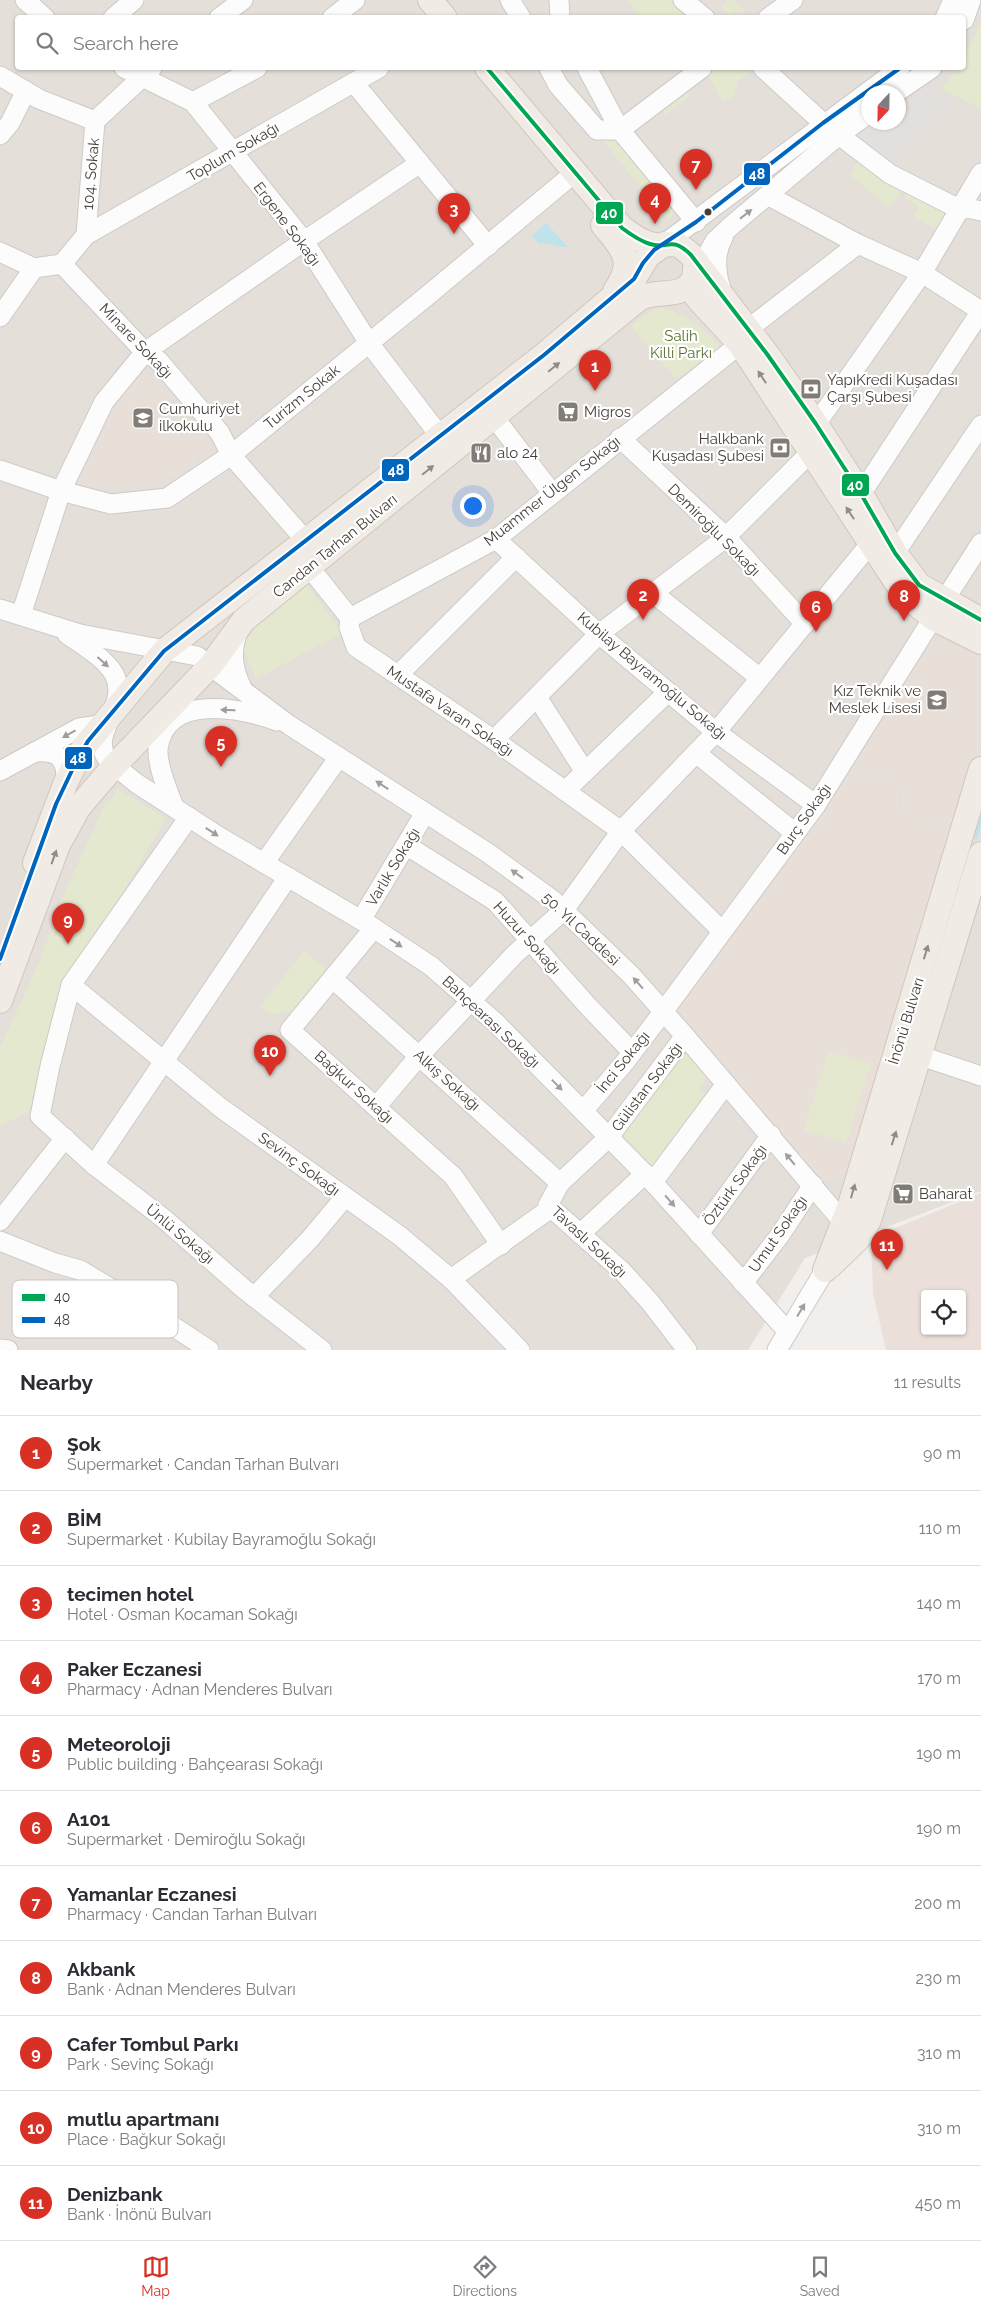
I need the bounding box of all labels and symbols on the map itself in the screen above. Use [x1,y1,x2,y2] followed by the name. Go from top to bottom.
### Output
[861,85,906,130] north arrow
[184,118,282,186] street label: Toplum Sokağı
[79,137,103,211] street label: 104. Sokak
[680,149,712,190] pin: 7
[743,162,771,186] line badge: 48
[749,166,765,182] text: 48
[250,179,324,269] street label: Ergene Sokağı
[639,183,671,224] pin: 4
[438,193,470,234] pin: 3
[595,201,624,225] line badge: 40
[601,205,617,221] text: 40
[703,207,713,217] unlabelled marker
[739,208,752,219] one-way arrow
[96,300,176,382] street label: Minare Sokağı
[650,327,712,362] park label: Salih Killi Parkı
[579,350,611,391] pin: 1
[260,361,344,433] street label: Turizm Sokak
[548,362,561,373] one-way arrow
[757,370,767,383] one-way arrow
[827,371,958,406] place label: YapıKredi Kuşadası Çarşı Şubesi
[799,377,823,401] bank icon: YapıKredi Kuşadası Çarşı Şubesi
[159,400,240,435] place label: Cumhuriyet ilkokulu
[556,400,580,424] supermarket icon: Migros
[584,403,631,421] place label: Migros
[131,406,155,430] school or university icon: Cumhuriyet ilkokulu
[652,430,764,465] place label: Halkbank Kuşadası Şubesi
[480,431,624,550] street label: Muammer Ülgen Sokağı
[768,436,792,460] bank icon: Halkbank Kuşadası Şubesi
[469,441,493,465] restaurant icon: alo 24
[497,444,538,462] place label: alo 24
[381,458,410,482] line badge: 48
[388,462,404,478] text: 48
[422,465,435,476] one-way arrow
[841,473,870,497] line badge: 40
[847,477,863,493] text: 40
[664,480,764,580] street label: Demiroğlu Sokağı
[269,490,401,602] street label: Candan Tarhan Bulvarı
[460,493,486,519] your location
[845,506,855,520] one-way arrow
[627,579,659,620] pin: 2
[888,580,920,621] pin: 8
[800,591,832,632] pin: 6
[574,608,730,744] street label: Kubilay Bayramoğlu Sokağı
[97,657,109,668] one-way arrow
[383,662,517,760] street label: Mustafa Varan Sokağı
[829,682,921,717] place label: Kız Teknik ve Meslek Lisesi
[925,688,949,712] school or university icon: Kız Teknik ve Meslek Lisesi
[220,706,236,714] one-way arrow
[205,726,237,767] pin: 5
[61,730,76,738] one-way arrow
[64,746,93,770] line badge: 48
[70,750,86,766] text: 48
[375,780,388,790] one-way arrow
[773,780,835,858] street label: Burç Sokağı
[362,824,424,910] street label: Varlık Sokağı
[205,827,219,837] one-way arrow
[51,850,58,865] one-way arrow
[511,869,524,880] one-way arrow
[539,889,623,969] street label: 50. Yıl Caddesi
[490,898,564,978] street label: Huzur Sokağı
[52,903,84,944] pin: 9
[390,938,403,948] one-way arrow
[923,945,931,960] one-way arrow
[439,972,543,1072] street label: Bahçearası Sokağı
[883,975,928,1067] street label: İnönü Bulvarı
[632,977,643,990] one-way arrow
[592,1027,653,1097] street label: İnci Sokağı
[254,1035,286,1076] pin: 10
[608,1039,686,1135] street label: Gülistan Sokağı
[410,1045,484,1115] street label: Alkış Sokağı
[311,1047,397,1127] street label: Bağkur Sokağı
[550,1079,562,1091] one-way arrow
[255,1128,343,1200] street label: Sevinç Sokağı
[891,1130,899,1145] one-way arrow
[699,1140,771,1229] street label: Öztürk Sokağı
[784,1153,796,1165] one-way arrow
[891,1182,915,1206] supermarket icon: Baharat
[850,1184,858,1199] one-way arrow
[919,1185,972,1203] place label: Baharat
[745,1192,811,1276] street label: Umut Sokağı
[664,1195,676,1207] one-way arrow
[142,1200,218,1268] street label: Ünlü Sokağı
[548,1202,630,1282] street label: Tavaslı Sokağı
[871,1229,903,1270] pin: 11
[12,1280,178,1338] legend
[54,1289,70,1305] text: 40
[797,1304,806,1317] one-way arrow
[54,1312,70,1328] text: 48

